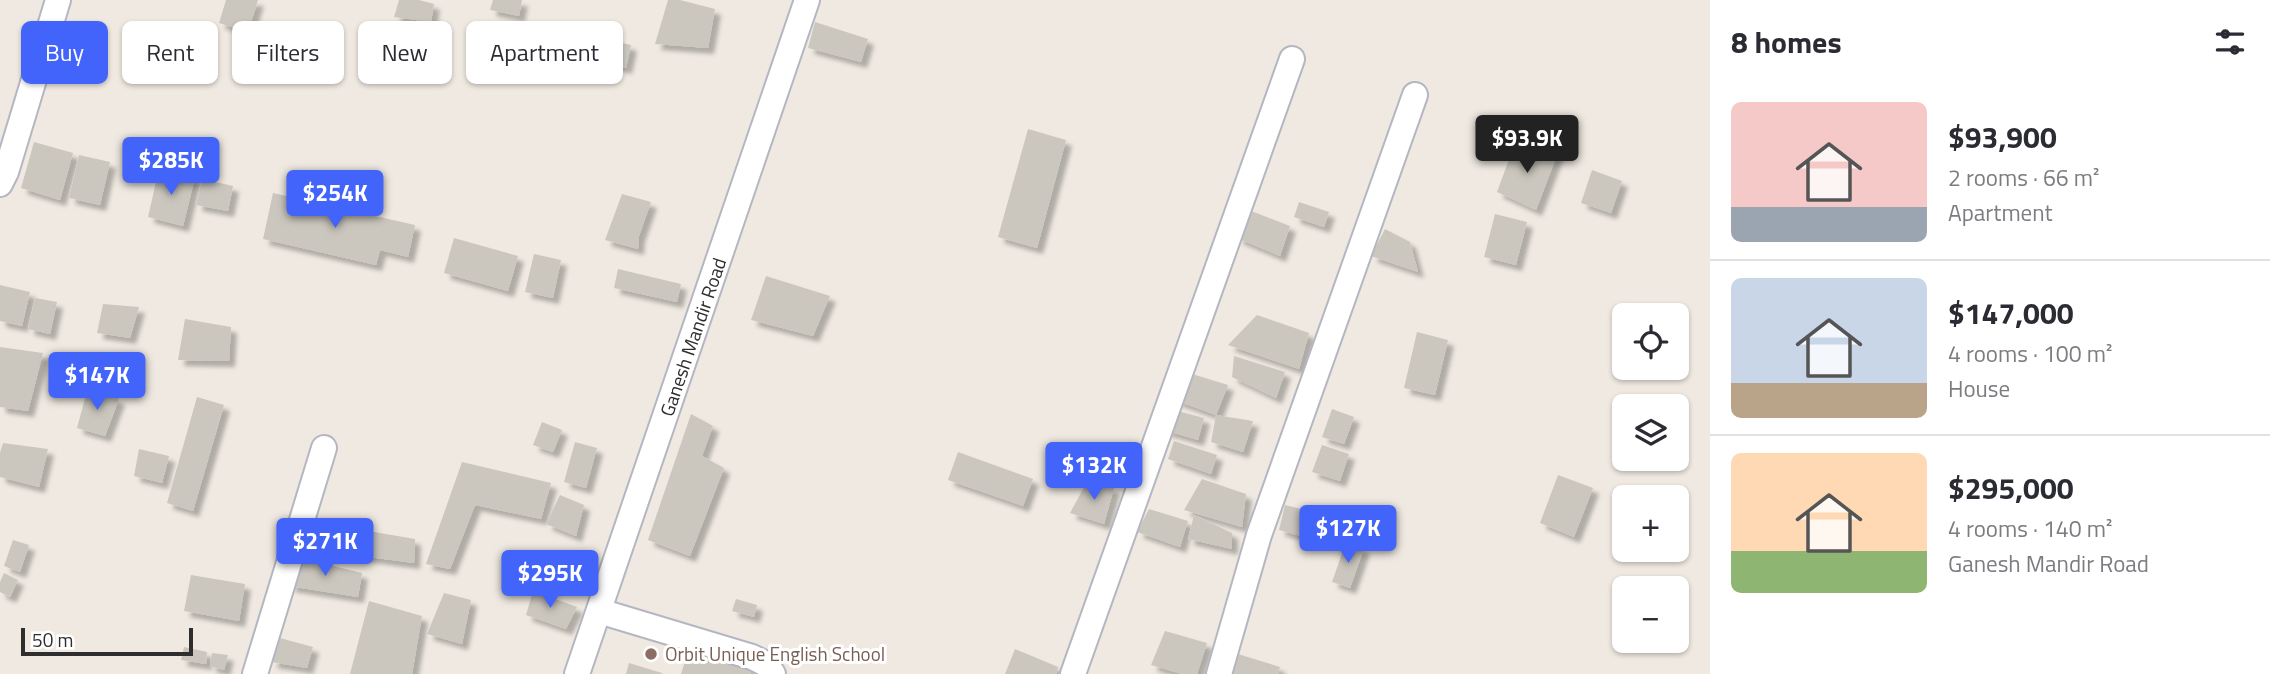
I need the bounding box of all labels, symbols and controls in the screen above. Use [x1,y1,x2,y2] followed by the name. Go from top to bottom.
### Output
[1731,19,1842,65] text: 8 homes
[21,21,108,84] chip: Buy
[122,21,218,84] chip: Rent
[232,21,344,84] chip: Filters
[358,21,452,84] chip: New
[466,21,623,84] chip: Apartment
[2211,23,2249,61] icon: filters
[1948,114,2057,160] text: $93,900
[1470,116,1584,175] pin: $93.9K
[1491,120,1563,155] text: $93.9K
[1787,130,1871,214] icon: home
[122,138,220,197] pin: $285K
[138,142,204,177] text: $285K
[1948,160,2099,195] text: 2 rooms · 66 m²
[286,170,384,230] pin: $254K
[302,175,368,210] text: $254K
[1948,195,2053,230] text: Apartment
[652,254,733,420] street label: Ganesh Mandir Road
[1948,290,2074,336] text: $147,000
[1612,303,1689,653] map controls
[1612,303,1689,380] button: locate
[1787,306,1871,390] icon: home
[1948,336,2112,371] text: 4 rooms · 100 m²
[48,352,146,412] pin: $147K
[64,357,130,392] text: $147K
[1948,371,2010,406] text: House
[1612,394,1689,471] button: layers
[1045,442,1143,502] pin: $132K
[1061,447,1127,482] text: $132K
[1948,465,2074,511] text: $295,000
[1787,481,1871,565] icon: home
[1612,485,1689,562] button: +
[1299,505,1397,565] pin: $127K
[1315,510,1381,545] text: $127K
[1948,511,2112,546] text: 4 rooms · 140 m²
[276,518,374,578] pin: $271K
[292,523,358,558] text: $271K
[1948,546,2149,581] text: Ganesh Mandir Road
[501,550,599,610] pin: $295K
[517,555,583,590] text: $295K
[1612,576,1689,653] button: −
[21,625,192,657] scale bar
[32,625,73,654] text: 50 m
[665,639,885,668] place label: Orbit Unique English School
[643,646,659,662] marker: Orbit Unique English School

